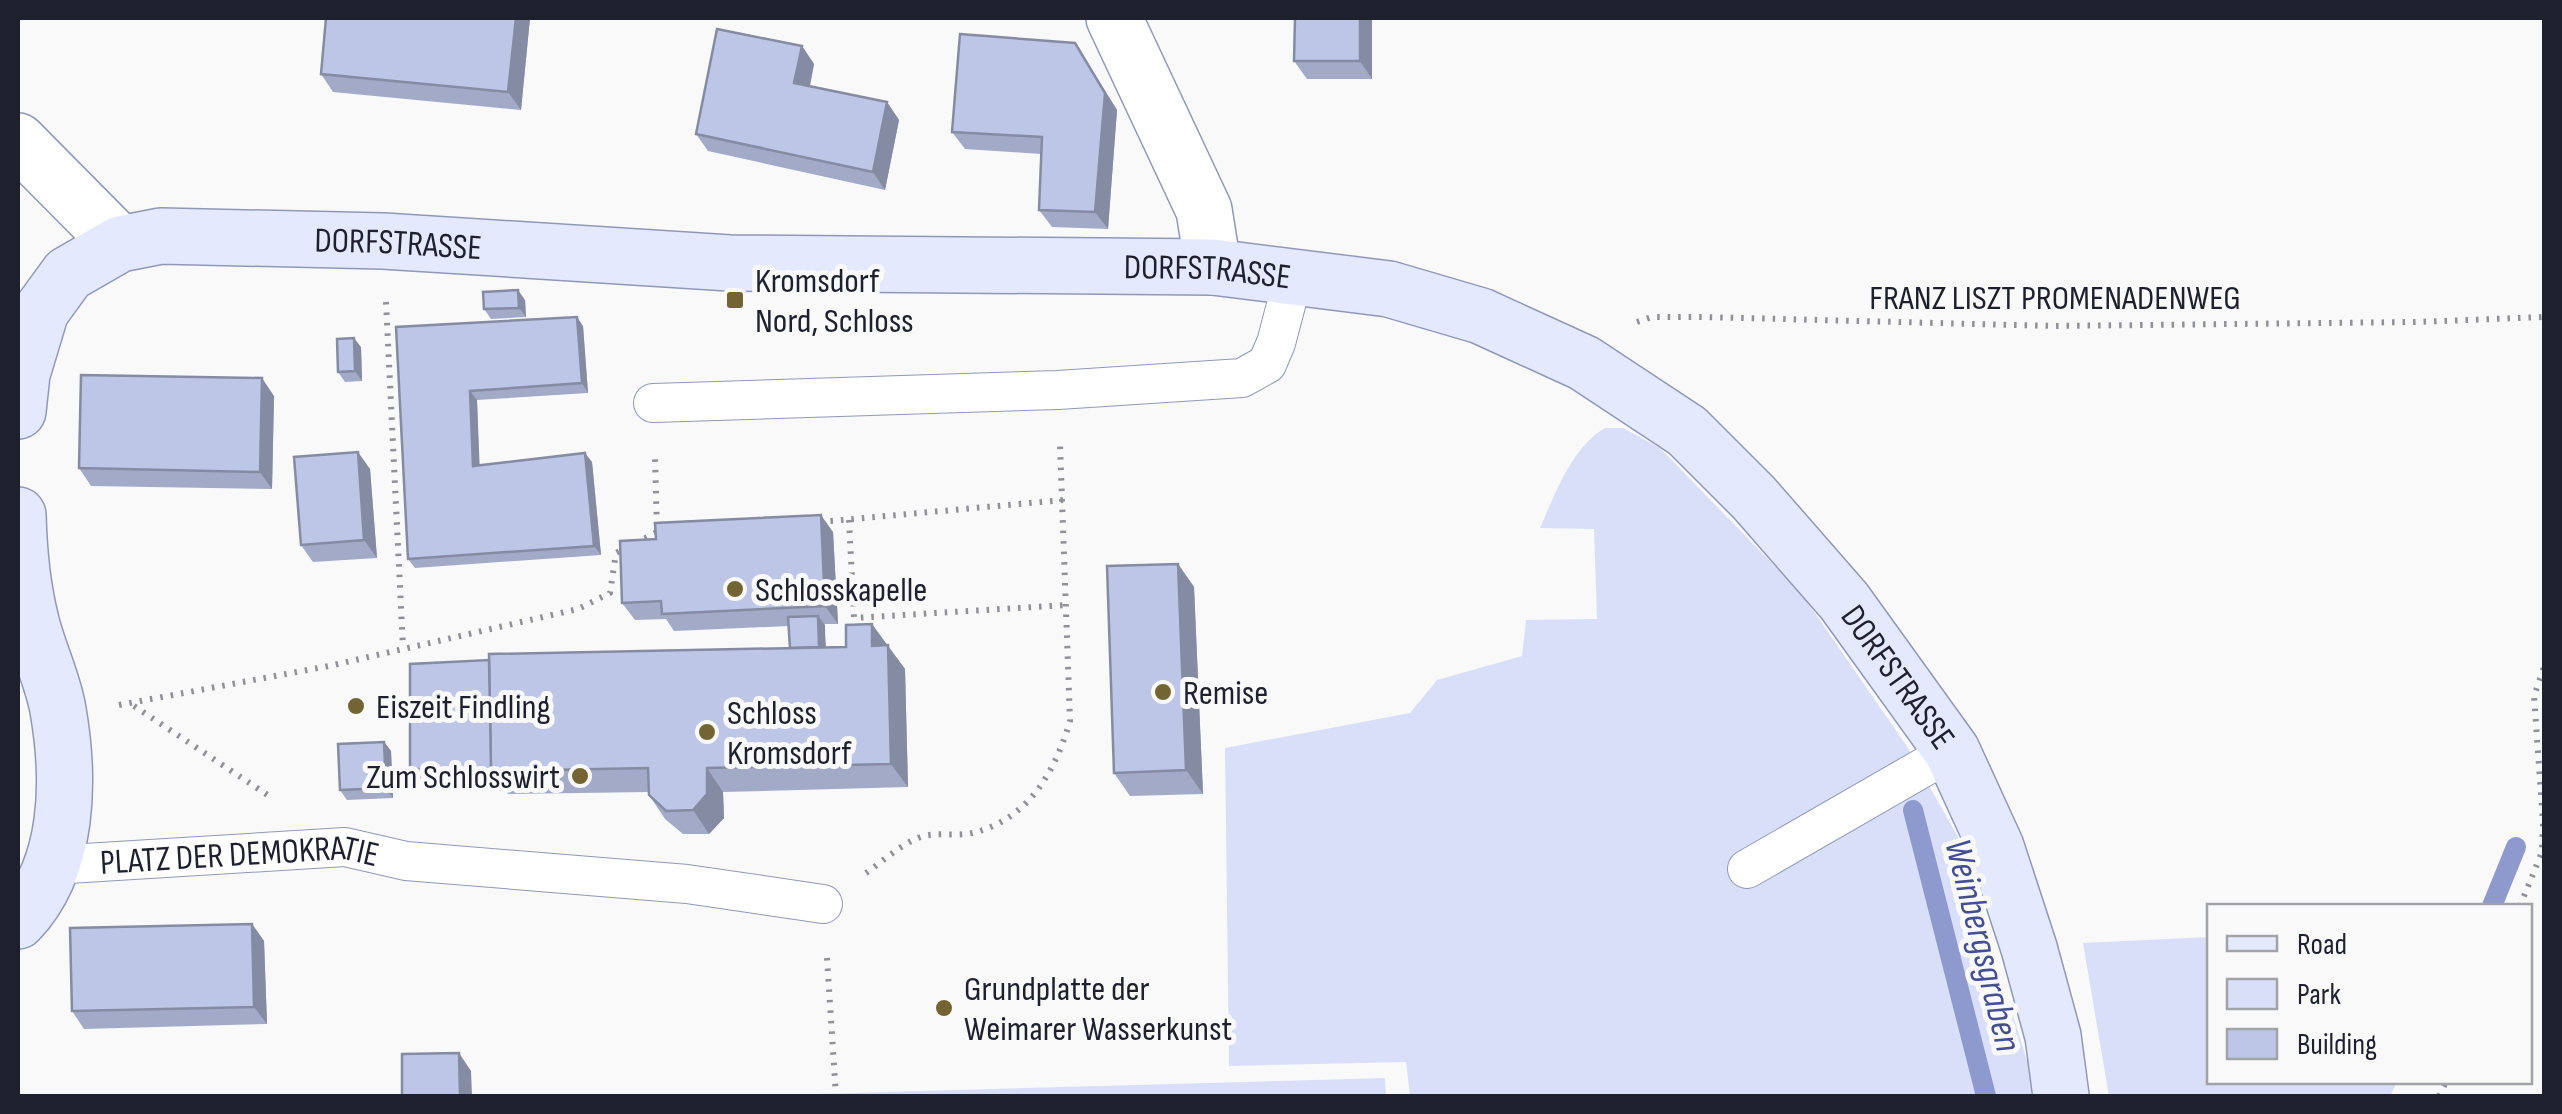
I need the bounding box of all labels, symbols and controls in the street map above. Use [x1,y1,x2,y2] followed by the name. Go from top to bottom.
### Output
[314,219,483,270] street label: DORFSTRASSE
[1124,246,1293,300] street label: DORFSTRASSE
[755,260,913,343] place label: Kromsdorf Nord, Schloss
[1869,277,2241,320] street label: FRANZ LISZT PROMENADENWEG
[724,289,746,311] marker: Kromsdorf Nord, Schloss
[755,569,927,612] place label: Schlosskapelle
[724,578,746,600] marker: Schlosskapelle
[1831,597,1964,758] street label: DORFSTRASSE
[1183,672,1268,715] place label: Remise
[1152,681,1174,703] marker: Remise
[376,686,551,729] place label: Eiszeit Findling
[727,692,852,775] place label: Schloss Kromsdorf
[345,695,367,717] marker: Eiszeit Findling
[696,721,718,743] marker: Schloss Kromsdorf
[366,756,560,799] place label: Zum Schlosswirt
[569,765,591,787] marker: Zum Schlosswirt
[99,827,383,885] street label: PLATZ DER DEMOKRATIE
[1934,834,2031,1056] water label: Weinbergsgraben
[2207,904,2532,1084] legend
[2297,927,2347,963] text: Road
[964,968,1232,1051] place label: Grundplatte der Weimarer Wasserkunst
[2297,977,2341,1013] text: Park
[933,997,955,1019] marker: Grundplatte der Weimarer Wasserkunst
[2297,1027,2377,1063] text: Building

